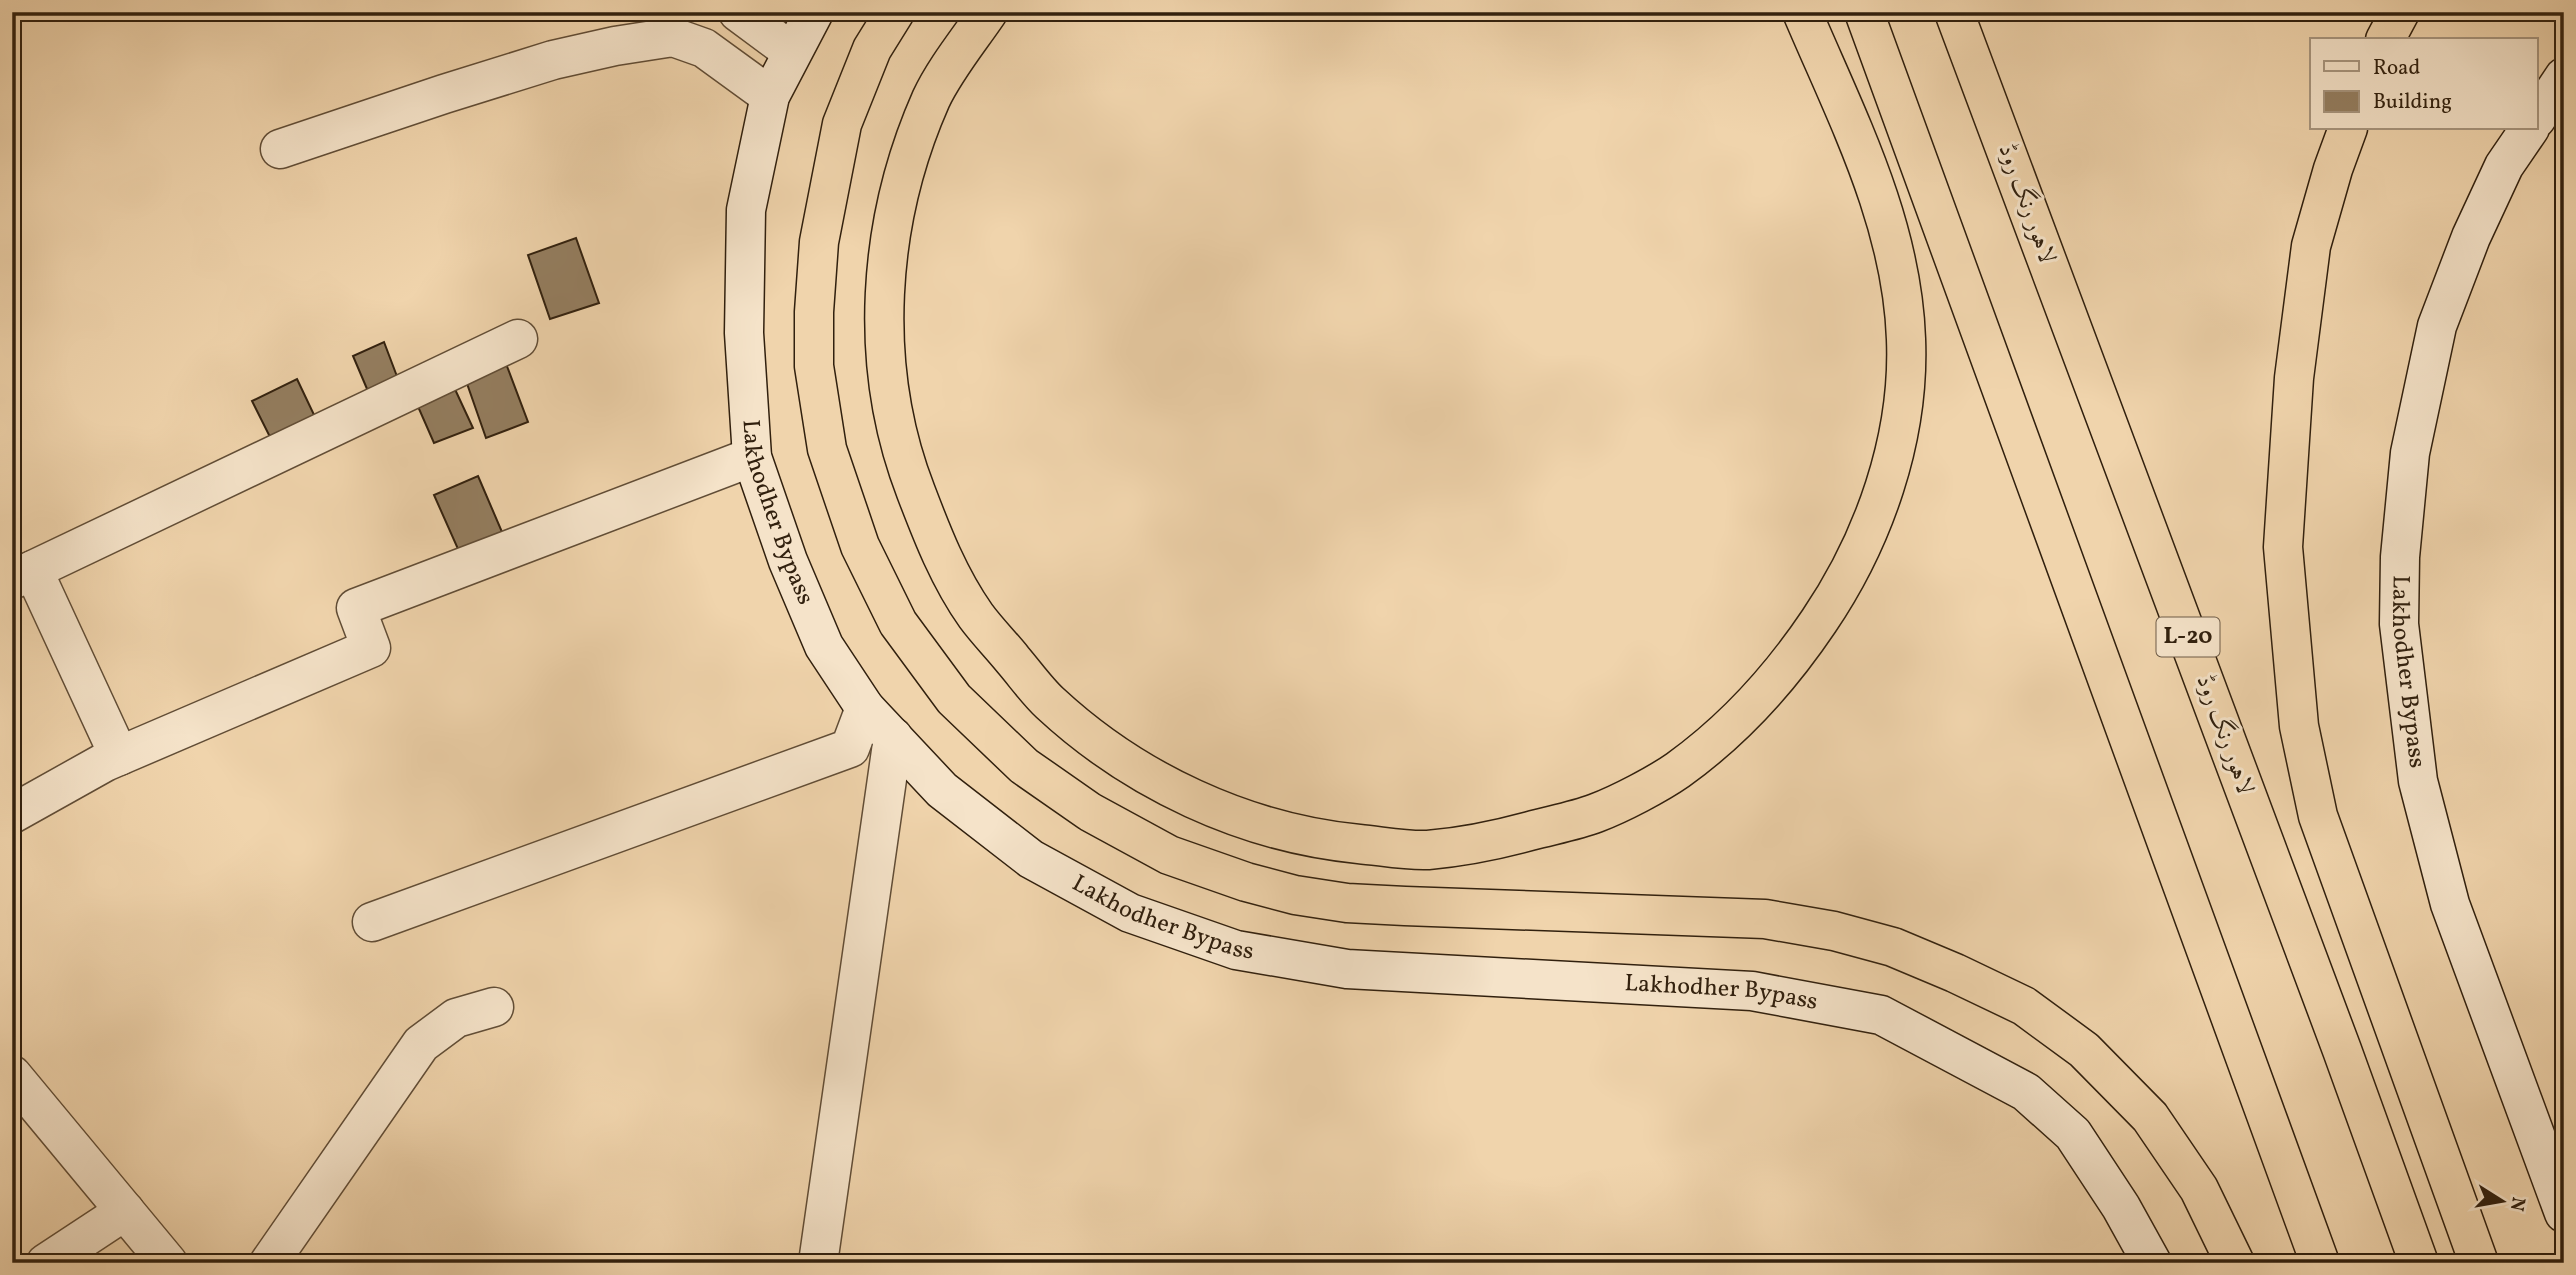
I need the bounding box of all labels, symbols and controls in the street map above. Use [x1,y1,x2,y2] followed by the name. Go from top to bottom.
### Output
[2310,38,2538,130] legend
[2373,54,2420,83] text: Road
[2373,88,2452,117] text: Building
[1989,139,2063,269] street label: لاہور رنگ روڈ
[733,418,822,610] street label: Lakhodher Bypass
[2382,575,2433,770] street label: Lakhodher Bypass
[2156,618,2220,656] road number: L-20
[2187,670,2261,800] street label: لاہور رنگ روڈ
[1066,867,1256,970] street label: Lakhodher Bypass
[1624,967,1820,1020] street label: Lakhodher Bypass
[2468,1166,2538,1236] north arrow
[2503,1195,2531,1213] text: N

